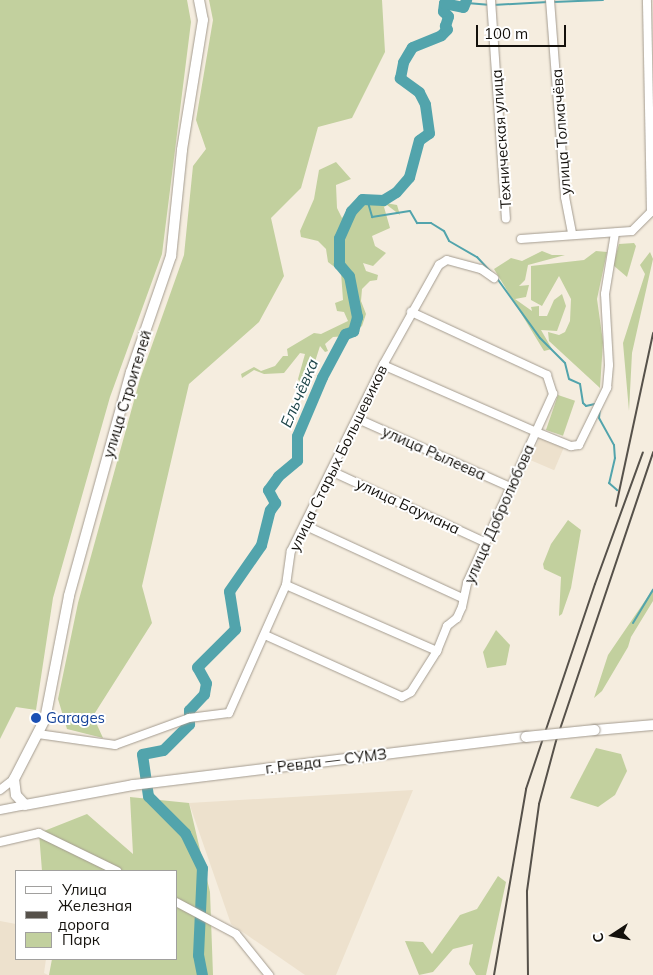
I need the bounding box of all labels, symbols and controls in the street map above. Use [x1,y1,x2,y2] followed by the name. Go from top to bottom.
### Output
[478,15,568,47] scale bar
[484,24,528,43] text: 100 m
[548,68,574,196] street label: улица Толмачёва
[487,69,515,209] street label: Техническая улица
[99,328,155,460] street label: улица Строителей
[276,356,322,430] water label: Ельчёвка
[285,362,391,554] street label: улица Старых Большевиков
[379,422,489,484] street label: улица Рылеева
[460,442,538,586] street label: улица Добролюбова
[353,474,463,538] street label: улица Баумана
[46,709,105,727] place label: Garages
[30,712,42,724] marker: Garages
[264,745,388,777] street label: г. Ревда — СУМЗ
[15,870,178,960] legend
[62,880,107,899] text: Улица
[58,896,132,934] text: Железная дорога
[588,910,638,960] north arrow
[62,930,100,949] text: Парк
[589,931,608,944] text: С

